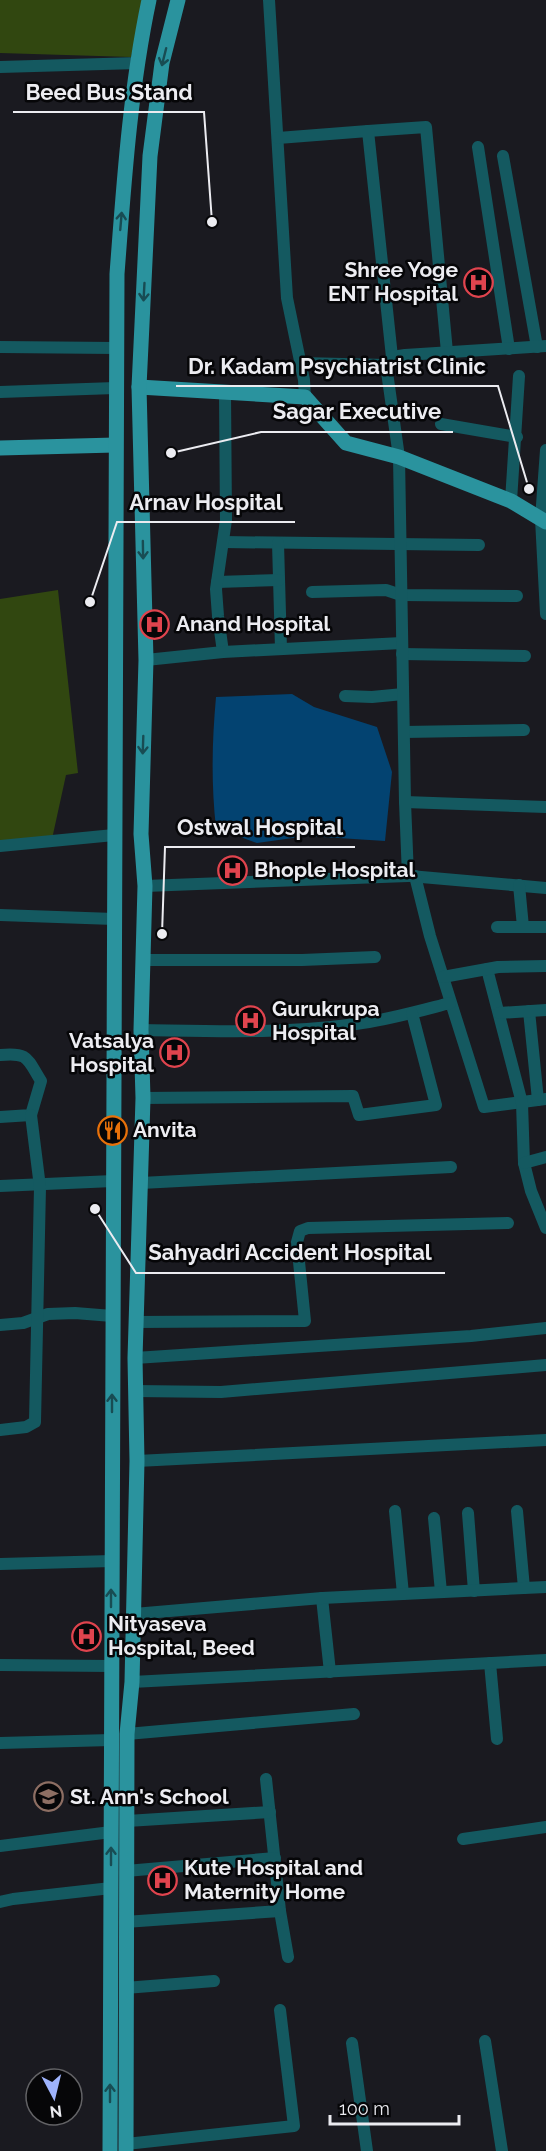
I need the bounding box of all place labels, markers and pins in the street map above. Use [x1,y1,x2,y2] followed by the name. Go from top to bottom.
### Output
[13,72,204,112] callout: Beed Bus Stand
[328,257,458,306] place label: Shree Yoge ENT Hospital
[463,266,495,298] hospital icon: Shree Yoge ENT Hospital
[176,346,498,386] callout: Dr. Kadam Psychiatrist Clinic
[261,392,453,432] callout: Sagar Executive
[117,482,295,522] callout: Arnav Hospital
[139,608,171,640] hospital icon: Anand Hospital
[176,611,330,636] place label: Anand Hospital
[165,807,355,847] callout: Ostwal Hospital
[217,854,249,886] hospital icon: Bhople Hospital
[254,857,416,882] place label: Bhople Hospital
[272,996,380,1045] place label: Gurukrupa Hospital
[235,1005,267,1037] hospital icon: Gurukrupa Hospital
[69,1028,154,1077] place label: Vatsalya Hospital
[159,1037,191,1069] hospital icon: Vatsalya Hospital
[96,1114,128,1146] restaurant icon: Anvita
[133,1117,197,1142] place label: Anvita
[136,1233,445,1273] callout: Sahyadri Accident Hospital
[108,1611,255,1660] place label: Nityaseva Hospital, Beed
[71,1620,103,1652] hospital icon: Nityaseva Hospital, Beed
[33,1781,65,1813] school or university icon: St. Ann's School
[70,1784,229,1809] place label: St. Ann's School
[184,1855,363,1904] place label: Kute Hospital and Maternity Home
[147,1864,179,1896] hospital icon: Kute Hospital and Maternity Home

